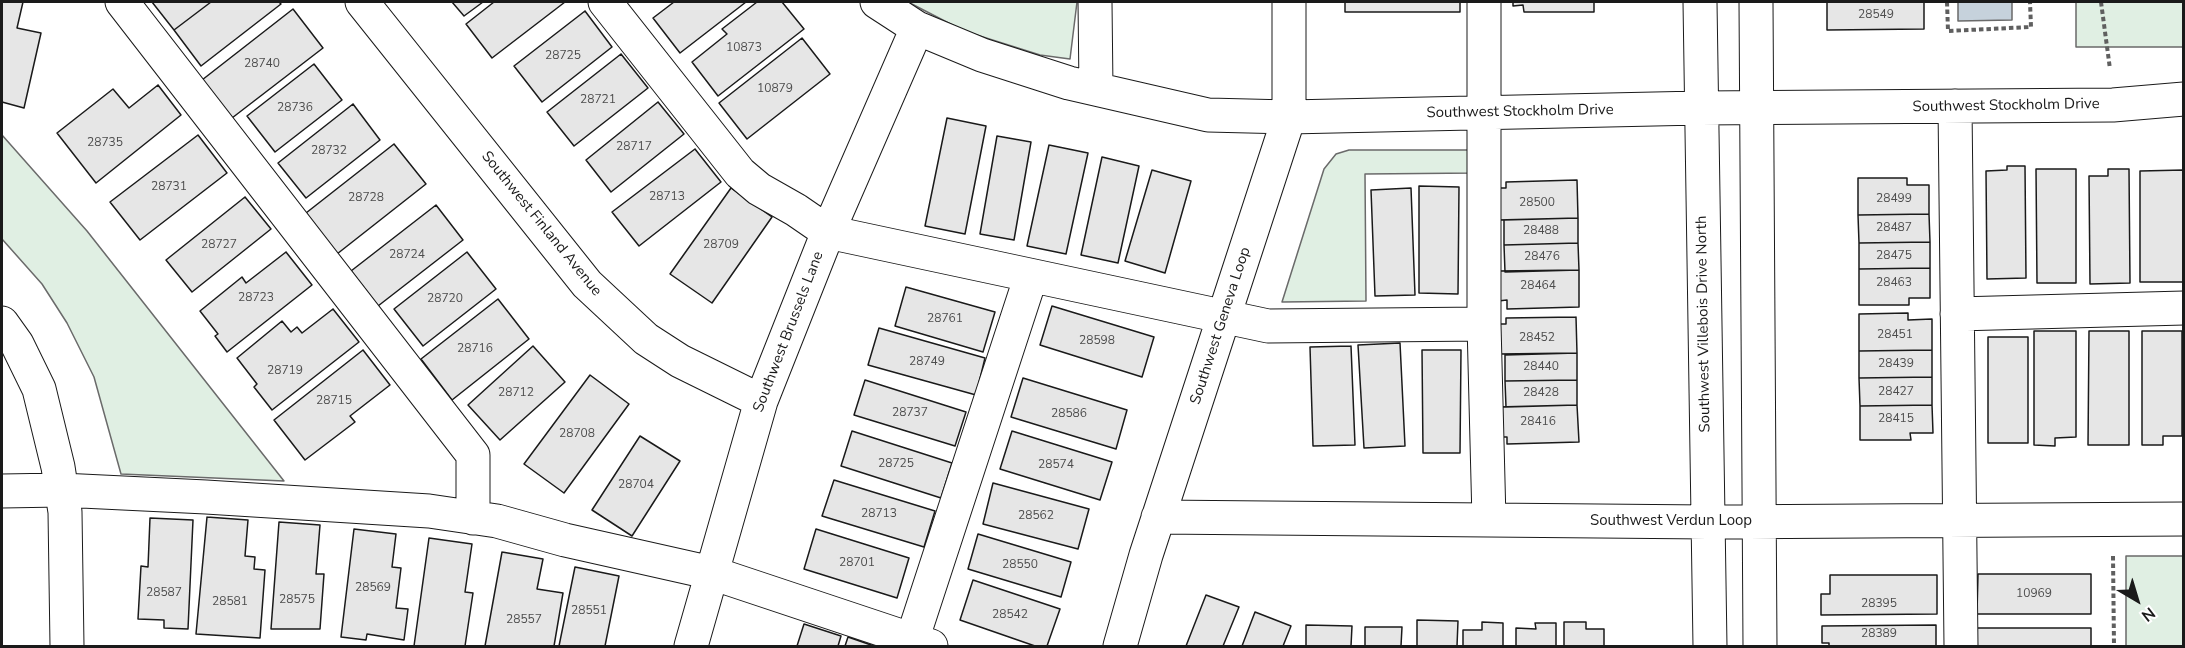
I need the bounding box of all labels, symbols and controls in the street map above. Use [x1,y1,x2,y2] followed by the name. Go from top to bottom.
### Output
[1858,8,1894,22] house number: 28549
[726,41,762,55] house number: 10873
[545,49,581,63] house number: 28725
[244,57,280,71] house number: 28740
[757,82,793,96] house number: 10879
[580,93,616,107] house number: 28721
[1912,95,2100,117] street label: Southwest Stockholm Drive
[277,101,313,115] house number: 28736
[1426,101,1614,123] street label: Southwest Stockholm Drive
[87,136,123,150] house number: 28735
[616,140,652,154] house number: 28717
[311,144,347,158] house number: 28732
[477,148,605,300] street label: Southwest Finland Avenue
[151,180,187,194] house number: 28731
[649,190,685,204] house number: 28713
[348,191,384,205] house number: 28728
[1876,192,1912,206] house number: 28499
[1519,196,1555,210] house number: 28500
[1693,215,1715,433] street label: Southwest Villebois Drive North
[1876,221,1912,235] house number: 28487
[1523,224,1559,238] house number: 28488
[201,238,237,252] house number: 28727
[703,238,739,252] house number: 28709
[1187,245,1255,407] street label: Southwest Geneva Loop
[389,248,425,262] house number: 28724
[750,249,828,415] street label: Southwest Brussels Lane
[1876,249,1912,263] house number: 28475
[1524,250,1560,264] house number: 28476
[1876,276,1912,290] house number: 28463
[1520,279,1556,293] house number: 28464
[238,291,274,305] house number: 28723
[427,292,463,306] house number: 28720
[927,312,963,326] house number: 28761
[1877,328,1913,342] house number: 28451
[1519,331,1555,345] house number: 28452
[1079,334,1115,348] house number: 28598
[457,342,493,356] house number: 28716
[909,355,945,369] house number: 28749
[1878,357,1914,371] house number: 28439
[1523,360,1559,374] house number: 28440
[267,364,303,378] house number: 28719
[1878,385,1914,399] house number: 28427
[498,386,534,400] house number: 28712
[1523,386,1559,400] house number: 28428
[316,394,352,408] house number: 28715
[892,406,928,420] house number: 28737
[1051,407,1087,421] house number: 28586
[1878,412,1914,426] house number: 28415
[1520,415,1556,429] house number: 28416
[559,427,595,441] house number: 28708
[878,457,914,471] house number: 28725
[1038,458,1074,472] house number: 28574
[618,478,654,492] house number: 28704
[861,507,897,521] house number: 28713
[1018,509,1054,523] house number: 28562
[1590,512,1752,530] street label: Southwest Verdun Loop
[839,556,875,570] house number: 28701
[1002,558,1038,572] house number: 28550
[2107,570,2167,630] north arrow
[355,581,391,595] house number: 28569
[146,586,182,600] house number: 28587
[2016,587,2052,601] house number: 10969
[279,593,315,607] house number: 28575
[212,595,248,609] house number: 28581
[1861,597,1897,611] house number: 28395
[2137,602,2160,627] text: N
[571,604,607,618] house number: 28551
[992,608,1028,622] house number: 28542
[506,613,542,627] house number: 28557
[1861,627,1897,641] house number: 28389

